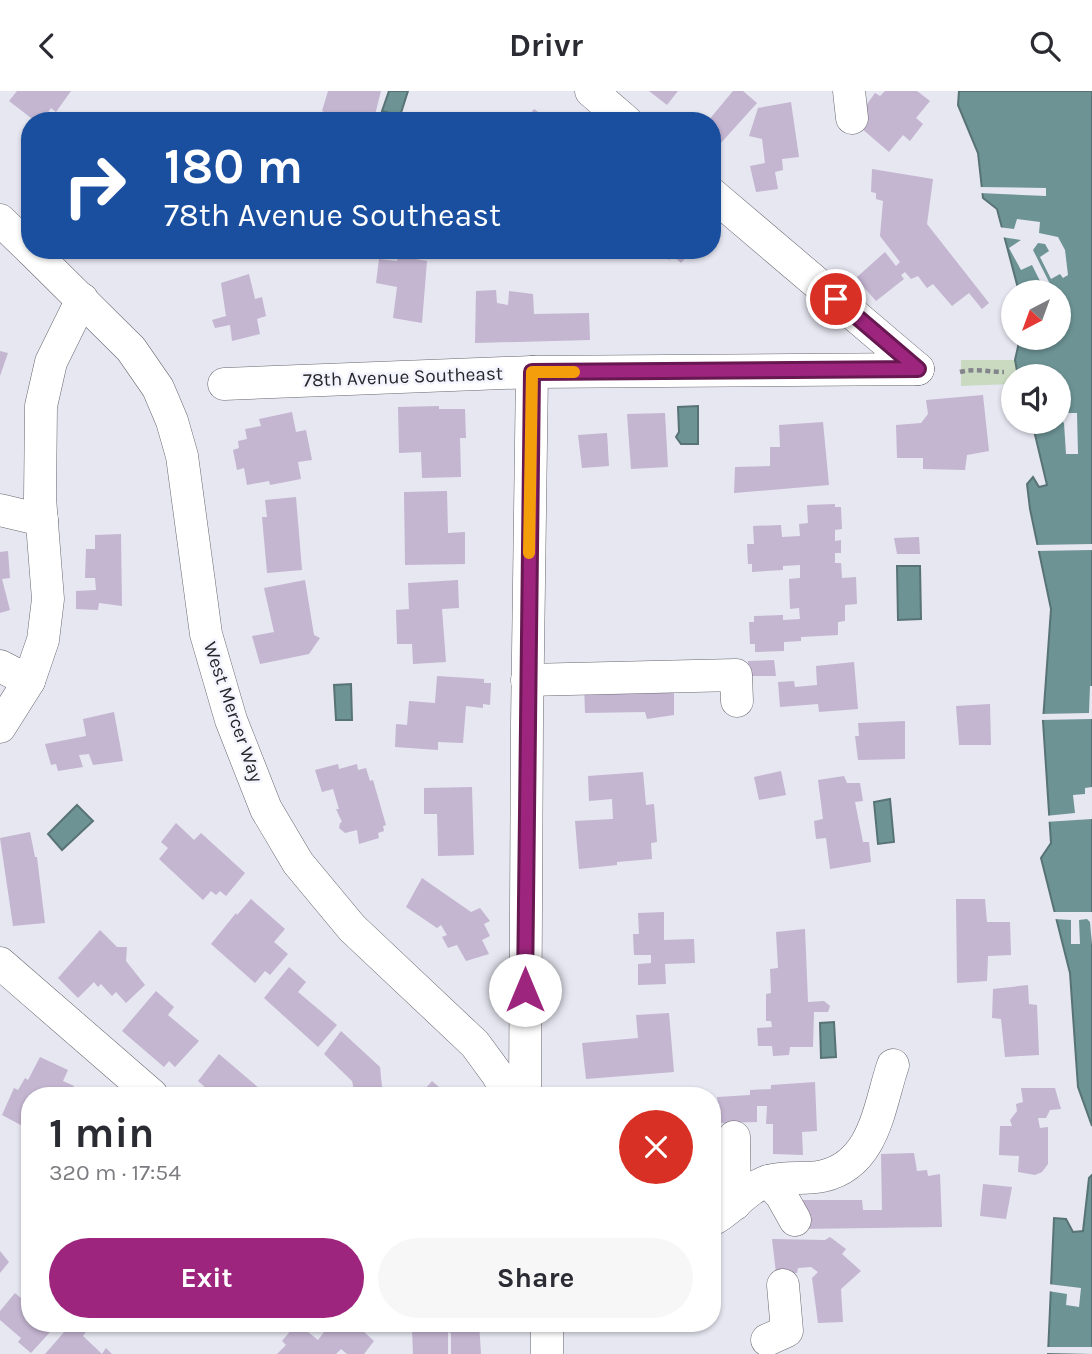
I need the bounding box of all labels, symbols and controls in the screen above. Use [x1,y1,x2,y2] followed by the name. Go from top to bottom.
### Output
[28,27,66,65] icon: back
[509,27,583,64] text: Drivr
[1026,27,1064,65] icon: search
[164,138,303,195] text: 180 m
[49,140,140,231] icon: right
[164,197,501,234] text: 78th Avenue Southeast
[806,269,866,329] pin
[817,280,855,318] icon: arrive
[1001,280,1071,350] north arrow
[1001,280,1071,434] map controls
[303,363,503,391] street label: 78th Avenue Southeast
[1001,364,1071,434] button: sound
[199,639,267,785] street label: West Mercer Way
[488,953,562,1027] position arrow
[49,1108,154,1158] text: 1 min
[619,1110,693,1184] button: close
[49,1159,181,1186] text: 320 m · 17:54
[49,1238,364,1318] button: Exit
[378,1238,693,1318] button: Share

